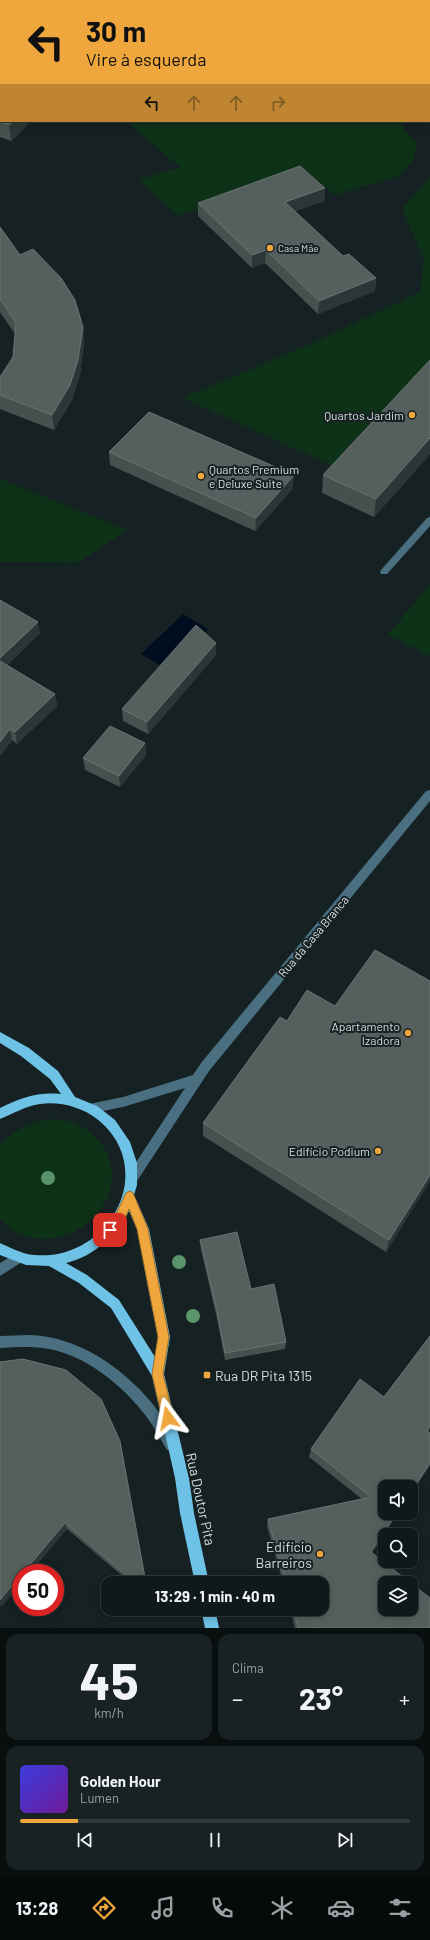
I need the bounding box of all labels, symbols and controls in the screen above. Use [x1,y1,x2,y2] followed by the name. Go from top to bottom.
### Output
[86,14,146,48] text: 30 m
[20,16,72,68] icon: left
[86,48,206,70] text: Vire à esquerda
[141,92,163,114] icon: left
[183,92,205,114] icon: ahead
[225,92,247,114] icon: ahead
[267,92,289,114] icon: right
[278,242,319,254] place label: Casa Mãe
[265,243,275,253] marker: Casa Mãe
[324,408,404,422] place label: Quartos Jardim
[407,410,417,420] marker: Quartos Jardim
[209,462,299,490] place label: Quartos Premium e Deluxe Suite
[196,471,206,481] marker: Quartos Premium e Deluxe Suite
[275,893,351,979] street label: Rua da Casa Branca
[331,1019,400,1047] place label: Apartamento Izadora
[403,1028,413,1038] marker: Apartamento Izadora
[289,1144,370,1158] place label: Edifício Podium
[373,1146,383,1156] marker: Edifício Podium
[93,1213,127,1247] pin
[99,1219,121,1241] icon: arrive
[215,1367,312,1384] place label: Rua DR Pita 1315
[202,1370,212,1380] marker: Rua DR Pita 1315
[147,1397,189,1439] position arrow
[183,1451,219,1547] street label: Rua Doutor Pita
[378,1480,418,1616] map controls
[378,1480,418,1520] button: sound
[378,1528,418,1568] button: search
[256,1538,312,1571] place label: Edifício Barreiros
[315,1549,325,1559] marker: Edifício Barreiros
[12,1564,64,1616] speed limit sign: 50
[378,1576,418,1616] button: layers
[155,1587,275,1605] text: 13:29 · 1 min · 40 m
[79,1648,139,1710] text: 45
[232,1660,264,1676] text: Clima
[299,1680,343,1716] text: 23°
[232,1685,243,1711] text: −
[399,1685,410,1711] text: +
[94,1705,124,1721] text: km/h
[80,1772,161,1790] text: Golden Hour
[80,1790,119,1806] text: Lumen
[74,1829,96,1851] icon: previous
[204,1829,226,1851] icon: pause
[334,1829,356,1851] icon: next
[90,1894,118,1922] icon: directions
[149,1894,177,1922] icon: music
[208,1894,236,1922] icon: phone
[268,1894,296,1922] icon: climate
[327,1894,355,1922] icon: car
[386,1894,414,1922] icon: filters
[16,1897,58,1919] text: 13:28

